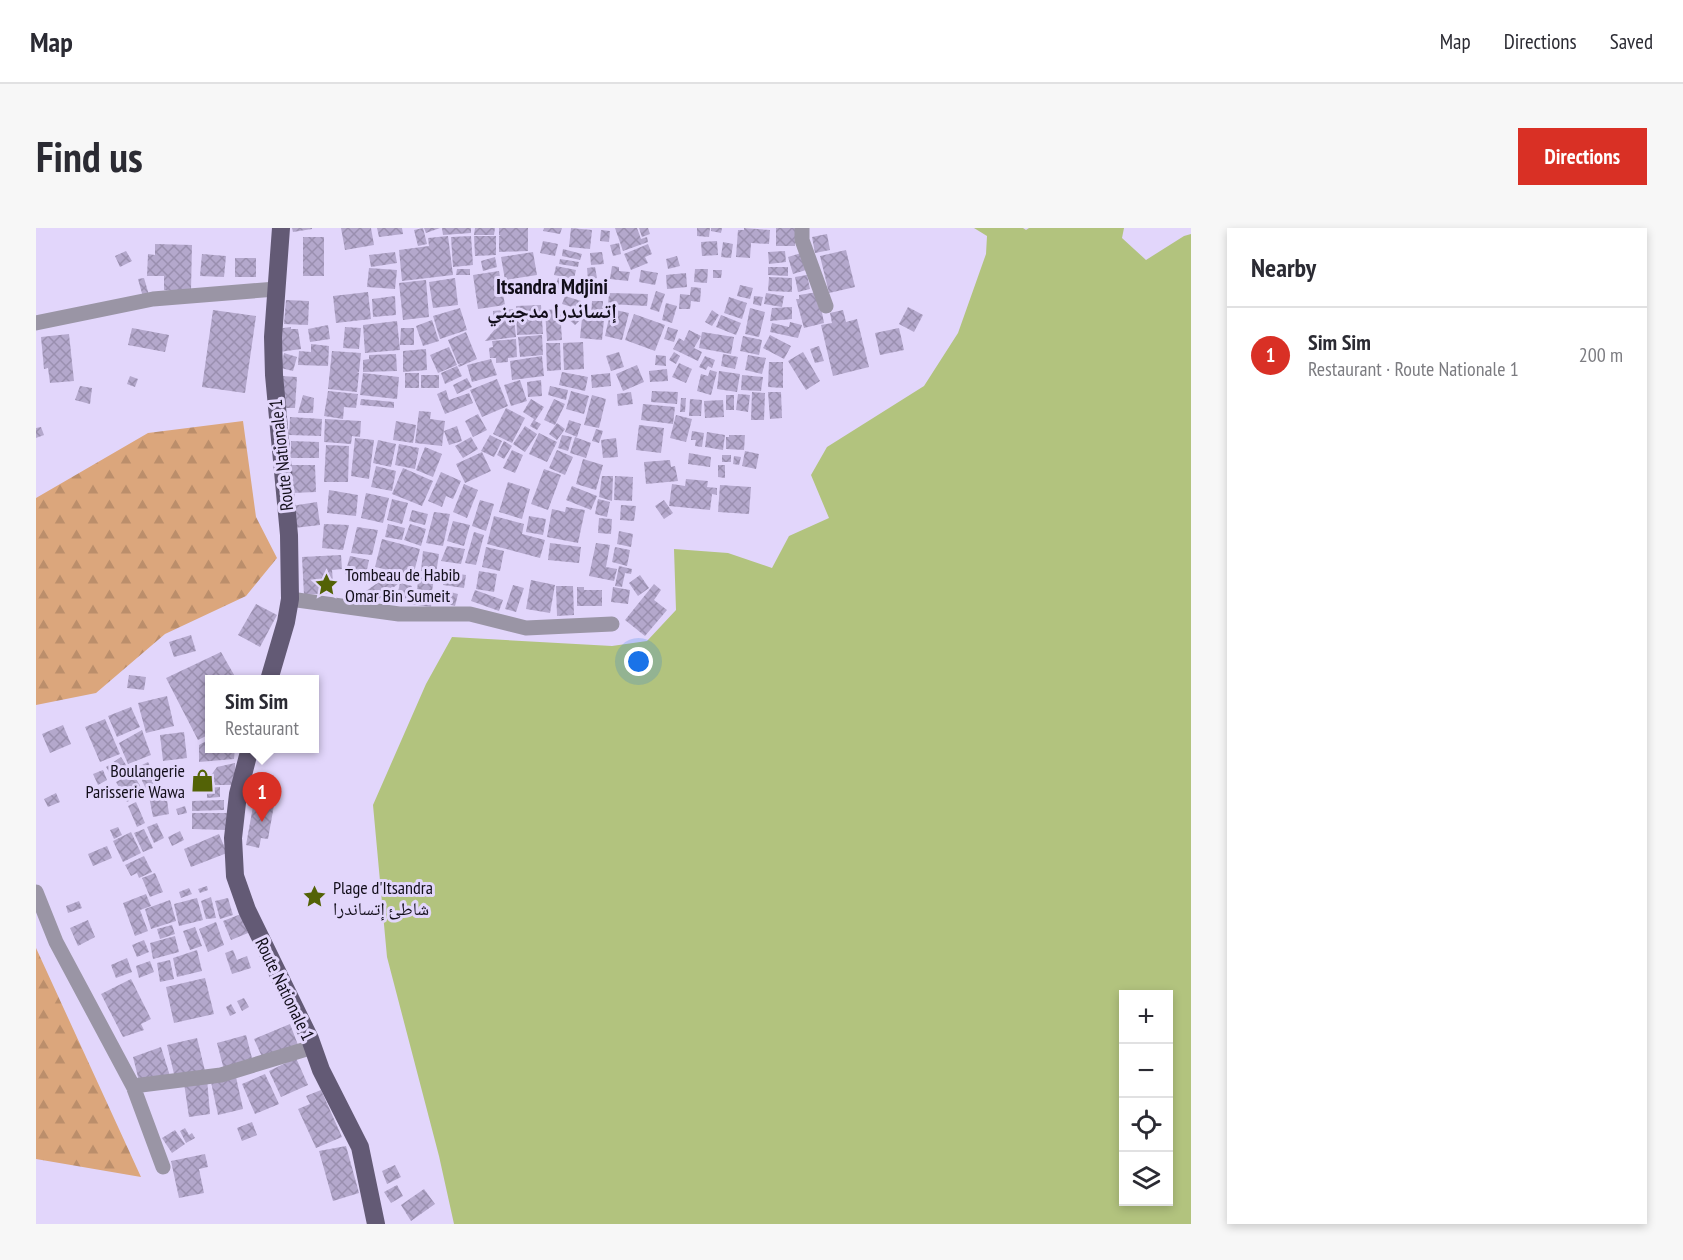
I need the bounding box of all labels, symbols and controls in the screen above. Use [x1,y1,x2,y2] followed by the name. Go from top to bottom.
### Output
[30,23,73,60] text: Map
[1440,28,1471,55] text: Map
[1504,28,1577,55] text: Directions
[1610,28,1653,55] text: Saved
[1518,128,1647,185] button: Directions
[36,129,143,184] text: Find us
[1251,251,1316,284] text: Nearby
[487,273,617,327] district label: Itsandra Mdjini إتساندرا مدجيني
[1308,328,1371,356] text: Sim Sim
[1266,342,1275,368] text: 1
[1579,342,1623,368] text: 200 m
[1308,356,1519,382] text: Restaurant · Route Nationale 1
[264,398,298,512] street label: Route Nationale 1
[345,563,460,607] place label: Tombeau de Habib Omar Bin Sumeit
[314,571,340,597] place icon: Tombeau de Habib Omar Bin Sumeit
[624,647,653,676] your location
[205,675,319,753] popup
[225,687,288,715] text: Sim Sim
[225,715,299,741] text: Restaurant
[85,759,185,803] place label: Boulangerie Parisserie Wawa
[190,767,216,793] shop icon: Boulangerie Parisserie Wawa
[242,772,282,822] pin: 1
[333,876,433,920] place label: Plage d'Itsandra شاطئ إتساندرا
[302,884,328,910] place icon: Plage d'Itsandra شاطئ إتساندرا
[250,934,320,1044] street label: Route Nationale 1
[1119,990,1173,1206] map controls
[1119,990,1173,1044] button: +
[1119,1044,1173,1098] button: −
[1119,1098,1173,1152] button: locate
[1119,1152,1173,1206] button: layers

